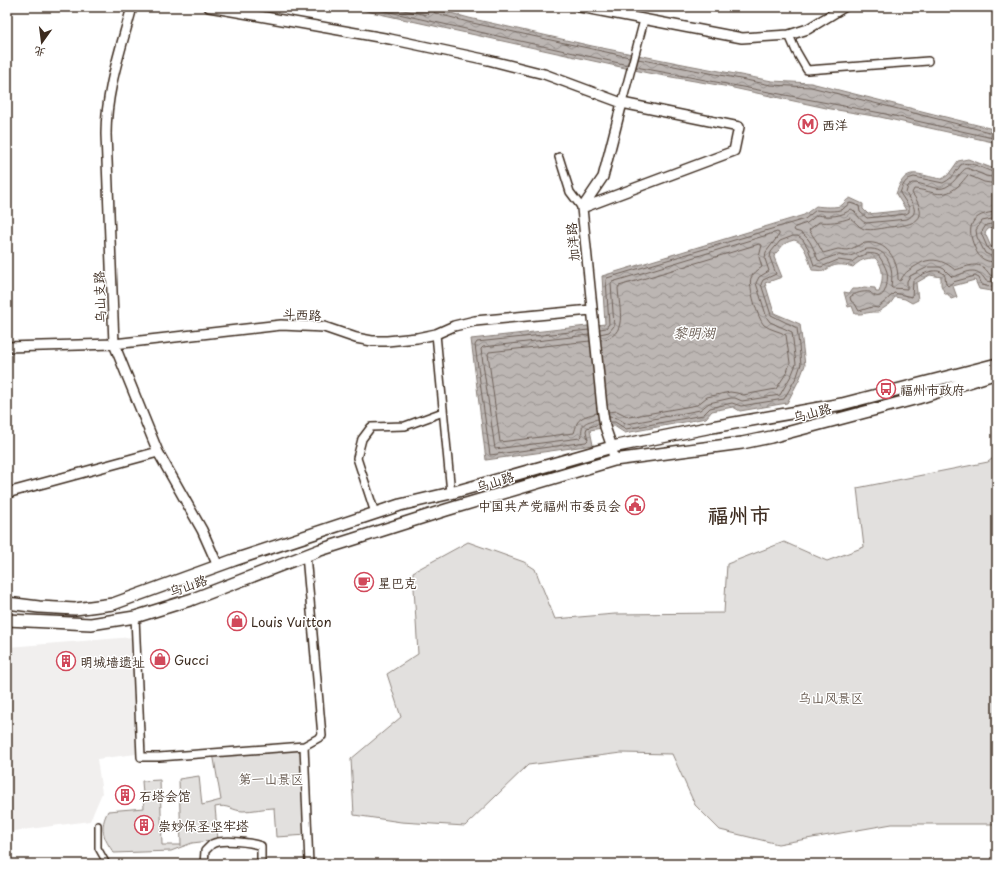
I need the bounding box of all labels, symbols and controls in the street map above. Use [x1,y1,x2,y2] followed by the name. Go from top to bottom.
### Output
[22,22,62,62] north arrow
[32,43,47,62] text: 北
[797,113,819,135] metro station icon: 西洋
[822,115,848,134] place label: 西洋
[561,222,583,262] street label: 加洋路
[89,271,109,323] street label: 乌山支路
[282,303,322,325] street label: 斗西路
[673,322,717,343] water label: 黎明湖
[875,378,897,400] bus stop icon: 福州市政府
[900,380,965,399] place label: 福州市政府
[791,398,833,426] street label: 乌山路
[474,466,516,496] street label: 乌山路
[624,494,646,516] public building icon: 中国共产党福州市委员会
[478,496,621,515] place label: 中国共产党福州市委员会
[708,498,771,530] district label: 福州市
[166,570,210,600] street label: 乌山路
[353,571,375,593] cafe icon: 星巴克
[378,573,417,592] place label: 星巴克
[226,610,248,632] shop icon: Louis Vuitton
[251,612,332,631] place label: Louis Vuitton
[149,648,171,670] shop icon: Gucci
[55,650,77,672] building icon: 明城墙遗址
[174,650,209,669] place label: Gucci
[80,652,145,671] place label: 明城墙遗址
[798,688,864,707] park label: 乌山风景区
[238,769,304,788] park label: 第一山景区
[114,784,136,806] building icon: 石塔会馆
[139,786,191,805] place label: 石塔会馆
[133,814,155,836] building icon: 崇妙保圣坚牢塔
[158,816,249,835] place label: 崇妙保圣坚牢塔

